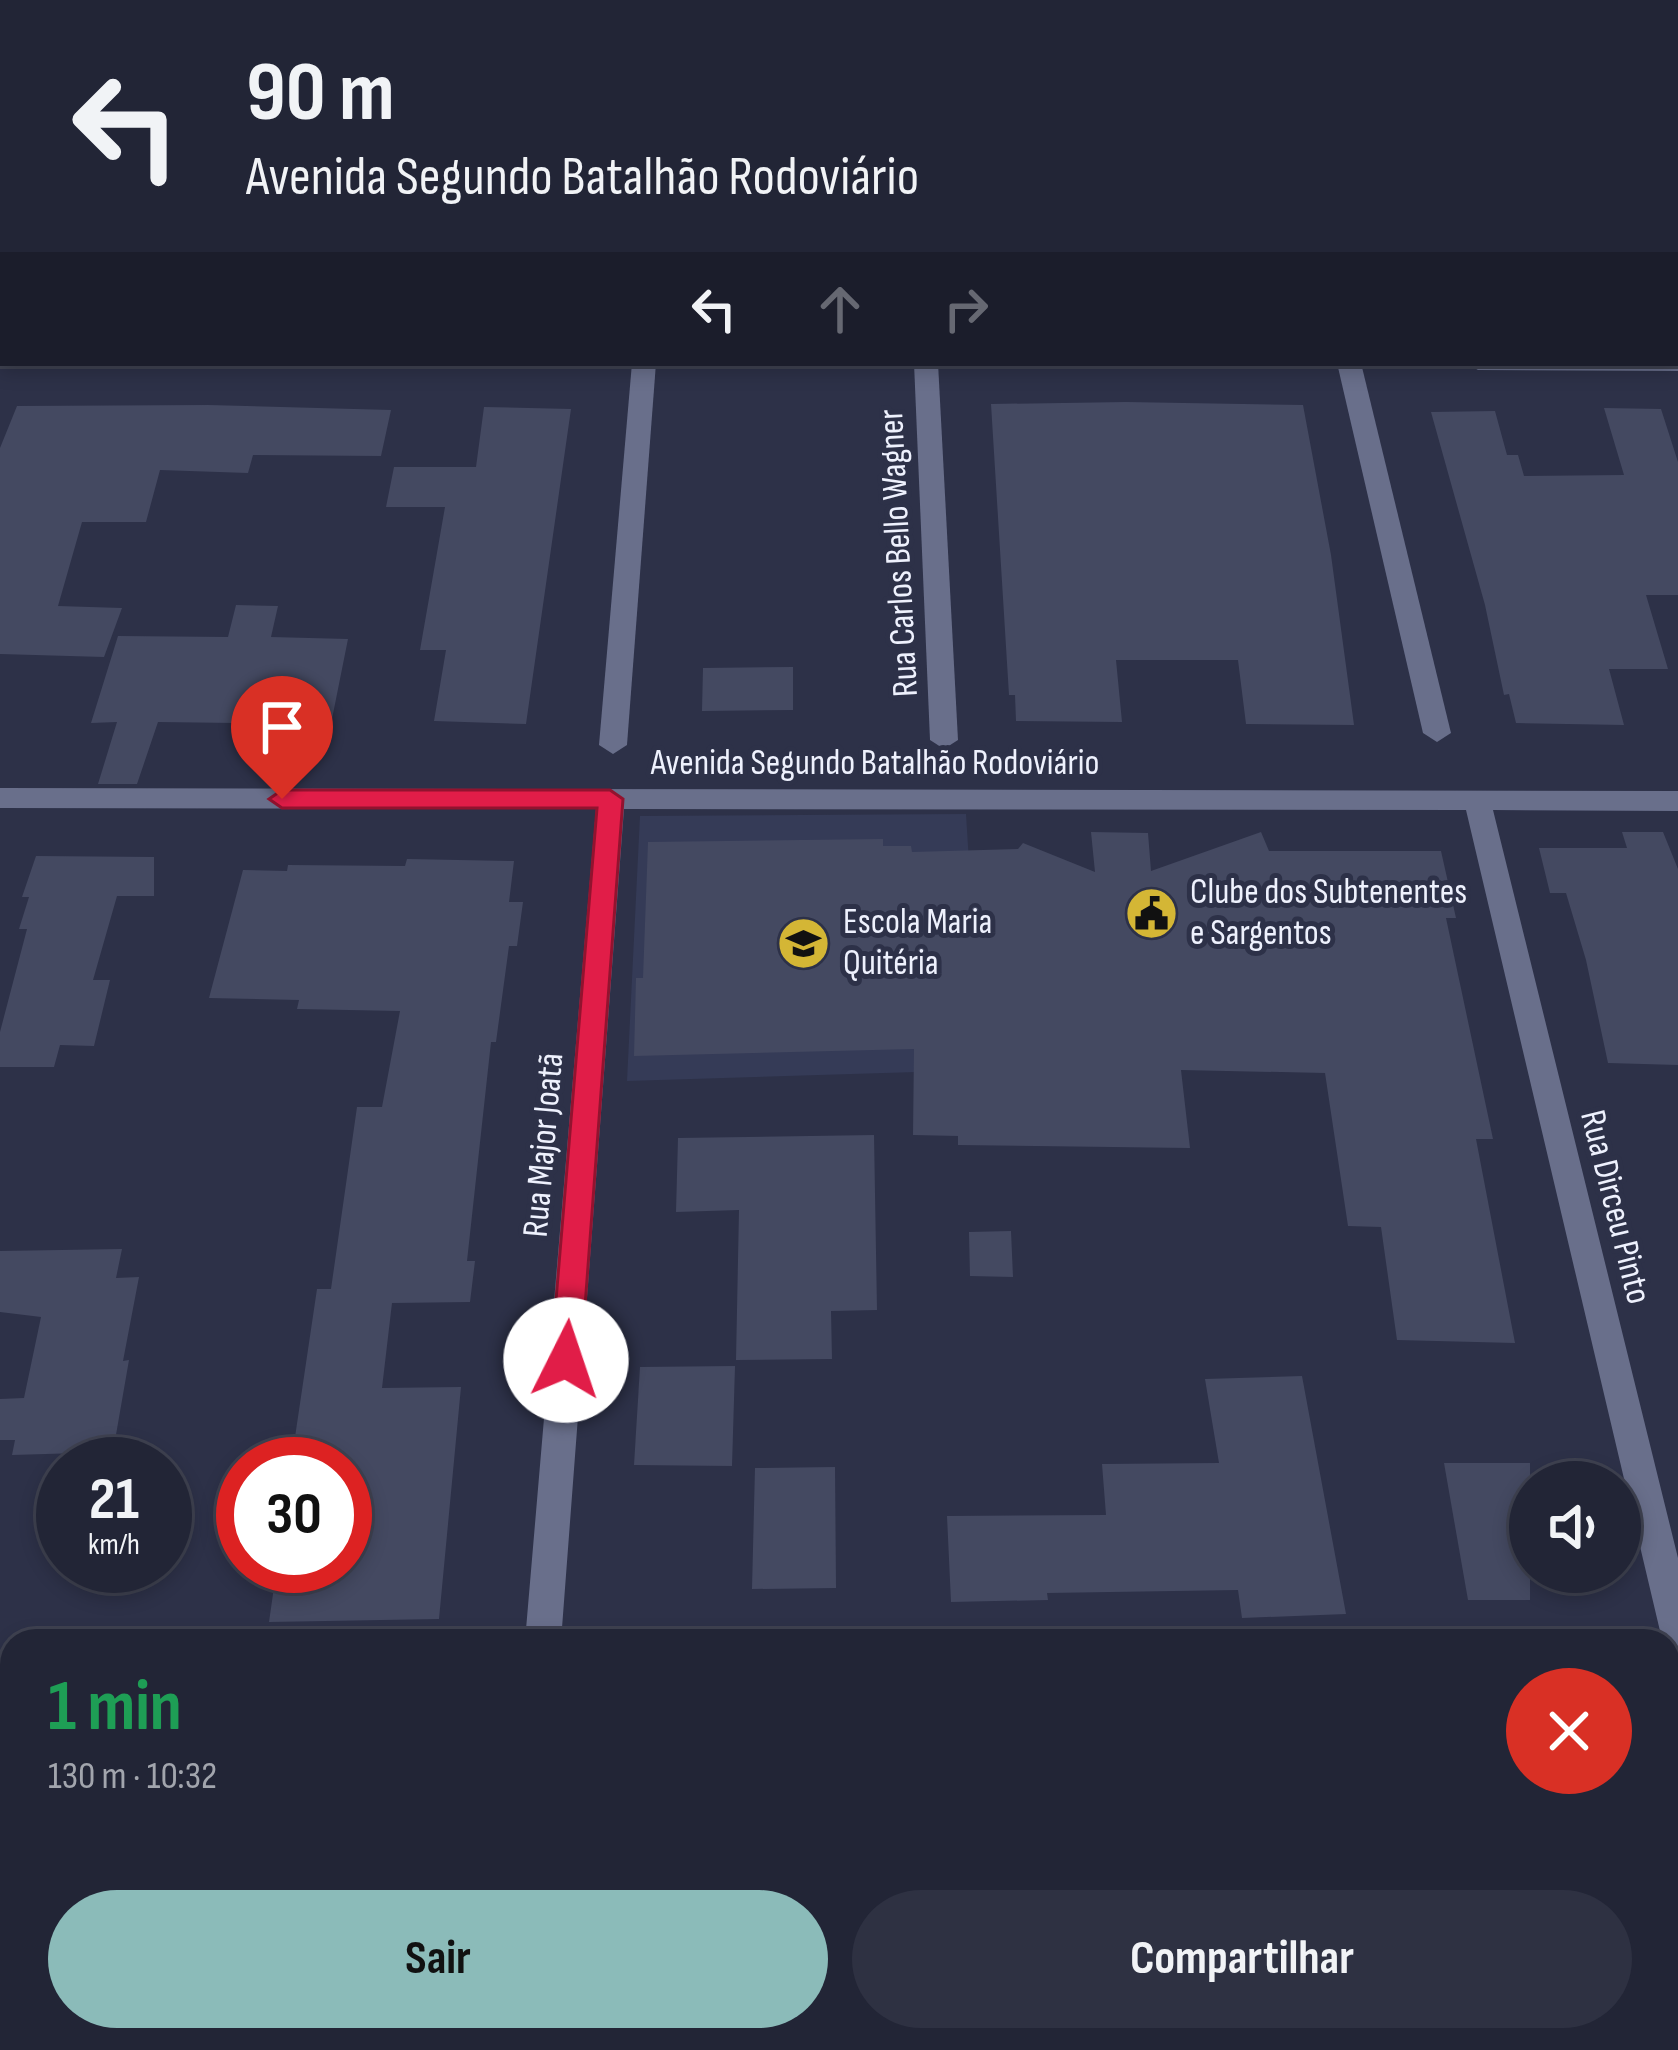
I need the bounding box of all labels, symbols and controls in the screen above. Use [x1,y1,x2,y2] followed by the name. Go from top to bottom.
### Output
[246,43,395,144] text: 90 m
[48,48,204,204] icon: left
[246,145,919,210] text: Avenida Segundo Batalhão Rodoviário
[681,276,747,342] icon: left
[807,276,873,342] icon: ahead
[933,276,999,342] icon: right
[870,408,928,698] street label: Rua Carlos Bello Wagner
[231,676,333,799] pin
[249,694,315,760] icon: arrive
[650,742,1099,785] street label: Avenida Segundo Batalhão Rodoviário
[1190,871,1467,955] place label: Clube dos Subtenentes e Sargentos
[1123,885,1179,941] public building icon: Clube dos Subtenentes e Sargentos
[843,901,992,985] place label: Escola Maria Quitéria
[776,915,832,971] school or university icon: Escola Maria Quitéria
[515,1051,573,1239] street label: Rua Major Joatã
[1570,1106,1660,1308] street label: Rua Dirceu Pinto
[503,1297,629,1423] position arrow
[216,1437,372,1593] speed limit sign: 30
[1509,1461,1641,1593] map controls
[1509,1461,1641,1593] button: sound
[89,1464,139,1536] text: 21
[88,1527,140,1563] text: km/h
[48,1664,182,1751] text: 1 min
[1506,1668,1632,1794] button: close
[48,1753,217,1800] text: 130 m · 10:32
[48,1890,828,2028] button: Sair
[852,1890,1632,2028] button: Compartilhar

